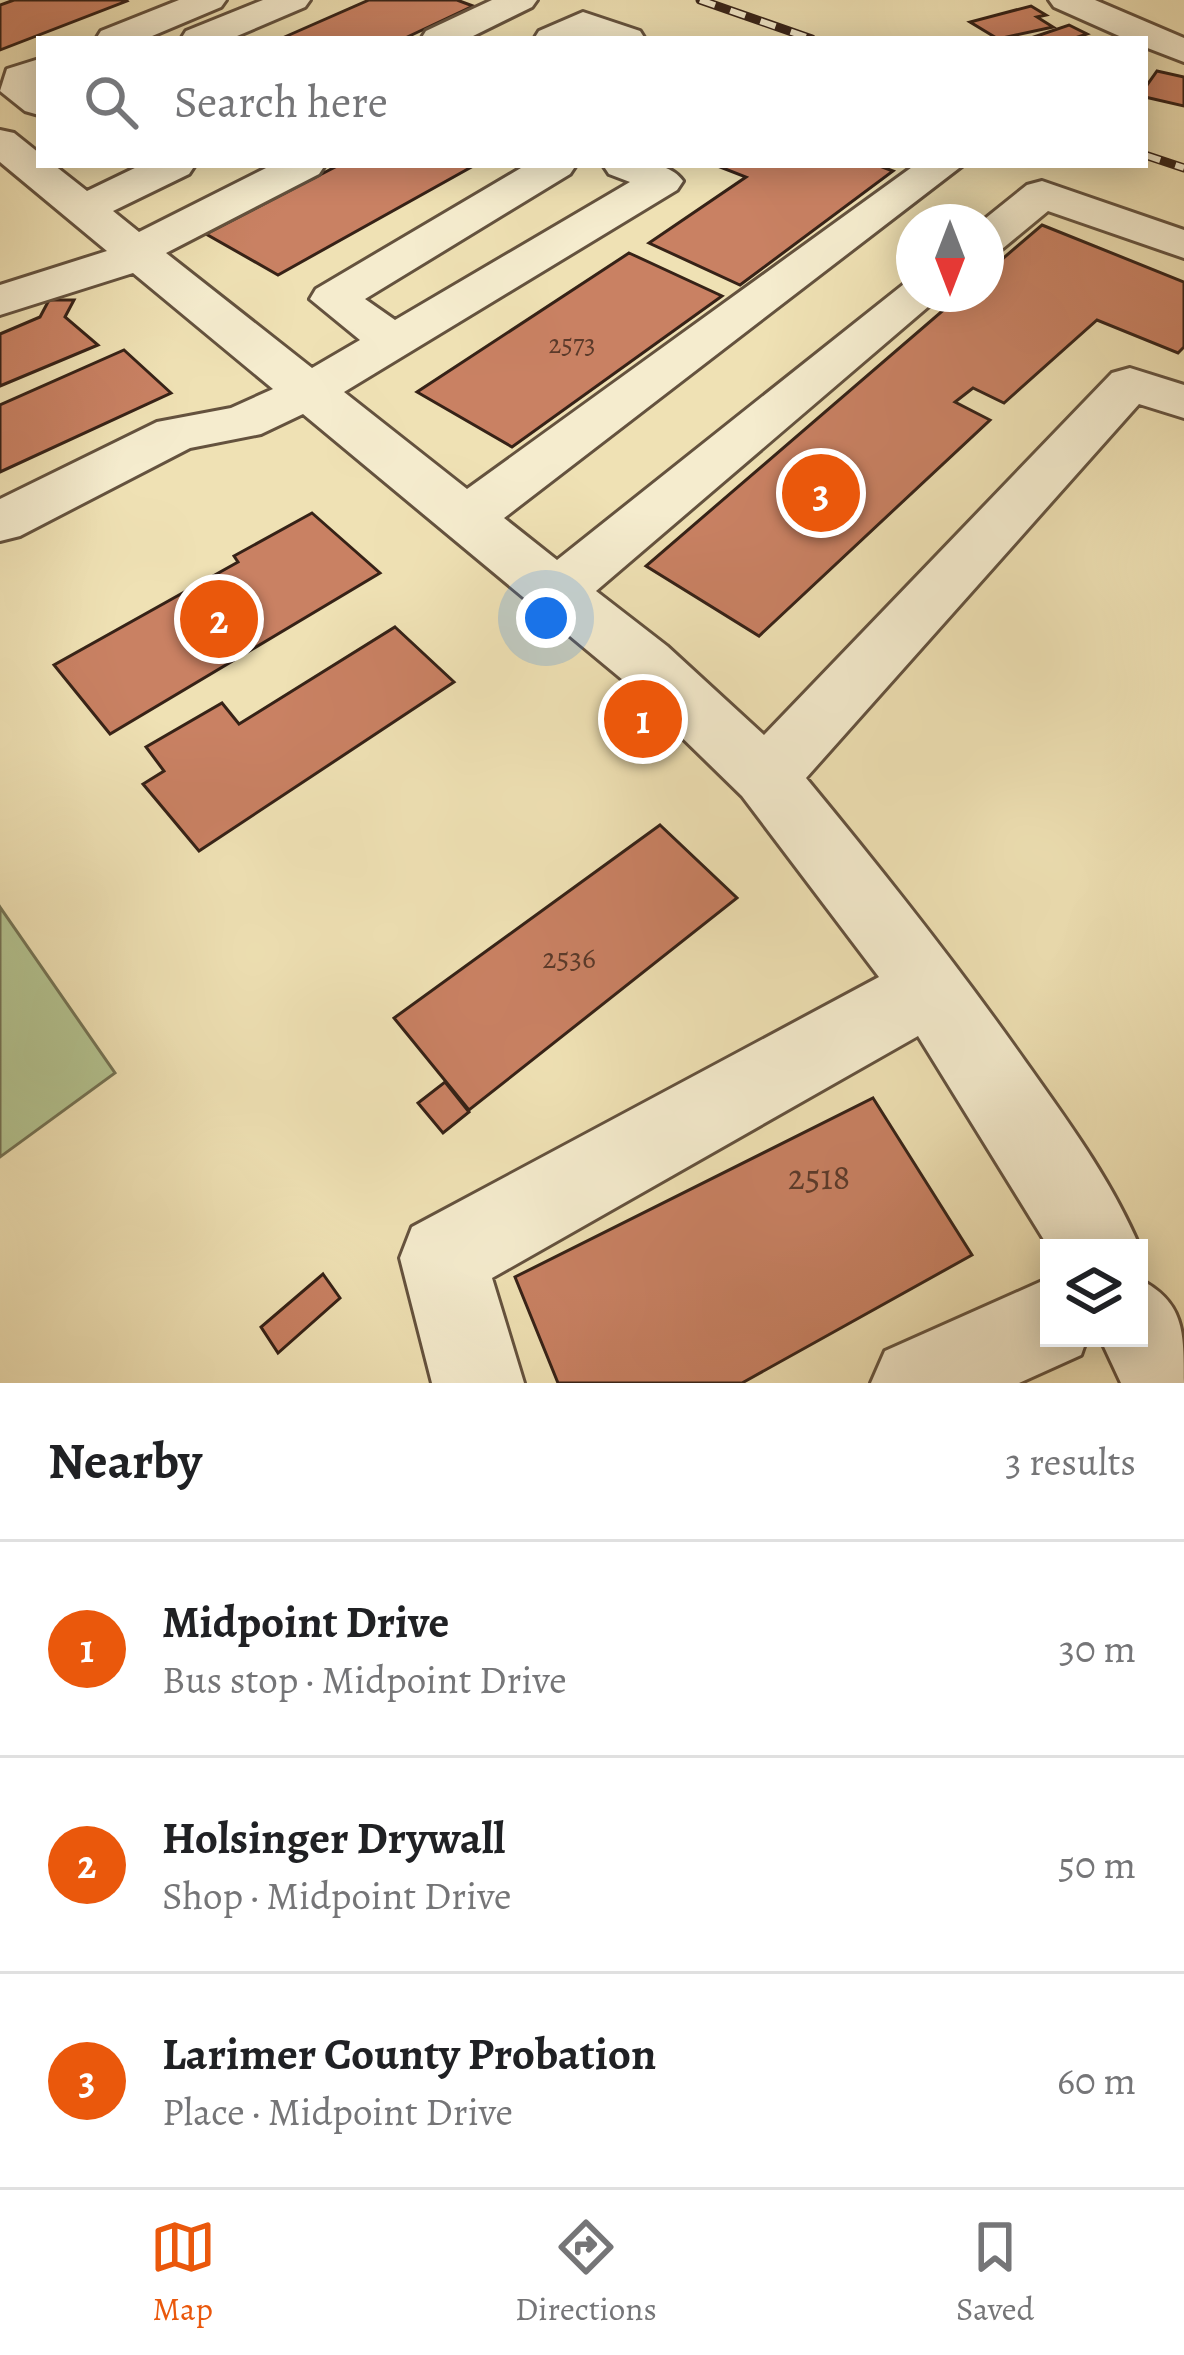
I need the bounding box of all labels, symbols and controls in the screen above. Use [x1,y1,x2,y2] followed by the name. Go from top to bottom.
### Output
[36,36,1148,168] search box
[78,69,144,135] icon: search
[174,71,388,133] text: Search here
[896,204,1004,312] north arrow
[548,326,596,362] house number: 2573
[782,448,860,538] pin: 3
[180,574,258,664] pin: 2
[516,588,576,648] your location
[604,674,682,764] pin: 1
[542,938,596,978] house number: 2536
[788,1152,850,1201] house number: 2518
[1040,1239,1148,1347] map controls
[1040,1239,1148,1347] button: layers
[48,1426,202,1496] text: Nearby
[1005,1435,1136,1488] text: 3 results
[162,1591,449,1653] text: Midpoint Drive
[80,1622,94,1675] text: 1
[1059,1622,1136,1675] text: 30 m
[162,1653,567,1706] text: Bus stop · Midpoint Drive
[162,1807,505,1869] text: Holsinger Drywall
[78,1838,96,1891] text: 2
[1058,1838,1136,1891] text: 50 m
[162,1869,511,1922] text: Shop · Midpoint Drive
[162,2023,656,2085] text: Larimer County Probation
[79,2054,95,2107] text: 3
[1057,2054,1136,2107] text: 60 m
[162,2085,513,2138] text: Place · Midpoint Drive
[150,2214,216,2331] tab: Map
[515,2214,657,2331] tab: Directions
[956,2214,1034,2331] tab: Saved

